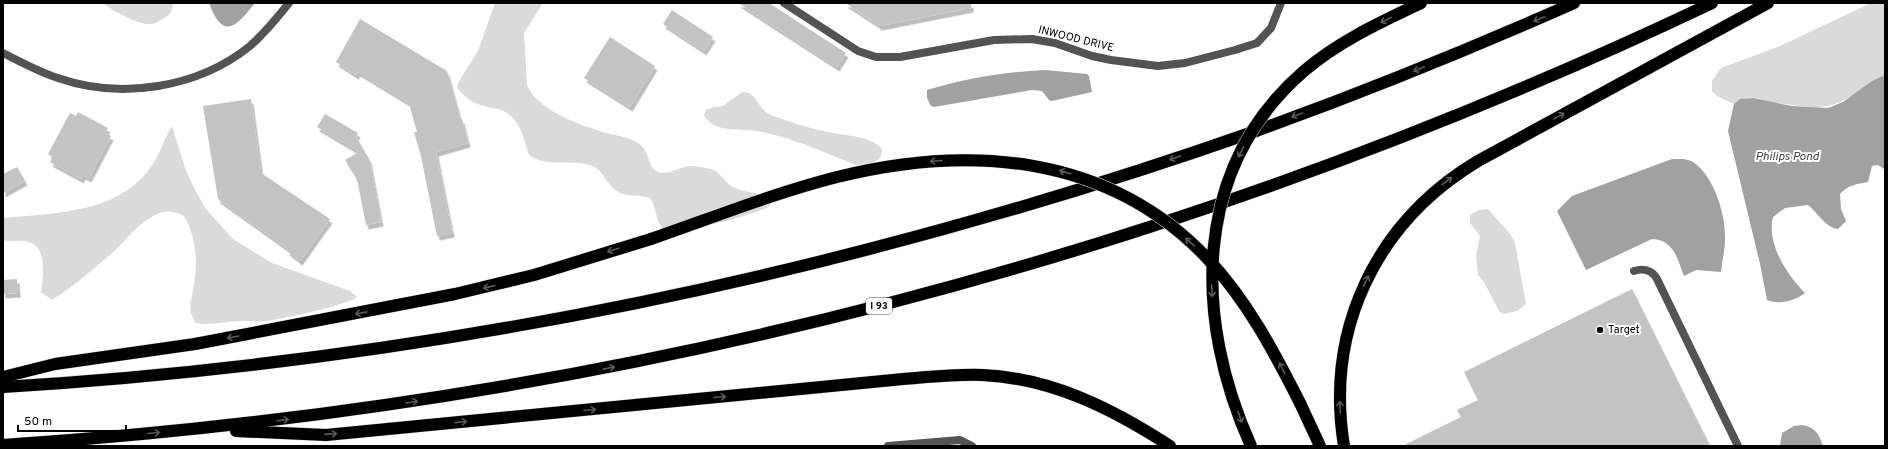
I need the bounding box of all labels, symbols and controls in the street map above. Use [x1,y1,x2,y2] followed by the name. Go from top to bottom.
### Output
[1533,15,1545,23] one-way arrow
[1380,17,1392,24] one-way arrow
[1037,23,1115,55] street label: INWOOD DRIVE
[1413,65,1425,73] one-way arrow
[1553,111,1565,119] one-way arrow
[1292,112,1304,120] one-way arrow
[1237,146,1244,158] one-way arrow
[1755,149,1820,165] water label: Philips Pond
[1168,155,1181,162] one-way arrow
[930,157,943,165] one-way arrow
[1058,168,1071,175] one-way arrow
[1441,177,1452,185] one-way arrow
[1184,237,1195,246] one-way arrow
[608,247,620,255] one-way arrow
[1363,275,1370,287] one-way arrow
[482,283,495,291] one-way arrow
[1208,284,1216,297] one-way arrow
[866,298,892,314] road number: I 93
[355,310,368,318] one-way arrow
[1608,323,1640,337] place label: Target
[1595,325,1605,335] marker: Target
[227,333,240,341] one-way arrow
[602,363,615,371] one-way arrow
[1278,363,1286,375] one-way arrow
[713,394,726,401] one-way arrow
[405,398,418,406] one-way arrow
[1337,401,1344,414] one-way arrow
[583,406,596,413] one-way arrow
[18,407,126,433] scale bar
[1237,411,1245,423] one-way arrow
[24,414,52,430] text: 50 m
[276,416,289,423] one-way arrow
[454,418,467,425] one-way arrow
[147,430,160,437] one-way arrow
[324,430,337,438] one-way arrow

